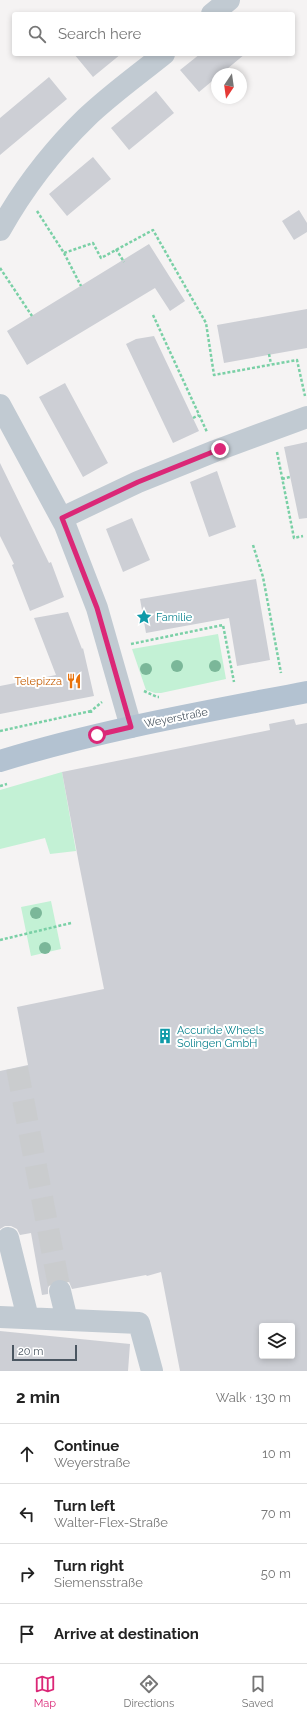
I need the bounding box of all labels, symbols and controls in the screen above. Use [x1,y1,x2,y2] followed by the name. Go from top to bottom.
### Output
[12,12,295,56] search box
[26,23,48,45] icon: search
[58,25,141,43] text: Search here
[211,68,247,104] north arrow
[211,440,229,458] route end
[135,608,153,626] place icon: Familie
[156,611,193,624] place label: Familie
[65,672,83,690] restaurant icon: Telepizza
[15,675,62,688] place label: Telepizza
[143,705,209,731] street label: Weyerstraße
[88,726,106,744] route start
[177,1024,264,1050] place label: Accuride Wheels Solingen GmbH
[156,1027,174,1045] building icon: Accuride Wheels Solingen GmbH
[259,1323,295,1359] map controls
[259,1323,295,1359] button: layers
[12,1343,77,1362] scale bar
[18,1345,43,1358] text: 20 m
[16,1387,60,1407] text: 2 min
[216,1390,291,1405] text: Walk · 130 m
[54,1437,119,1455] text: Continue
[16,1443,38,1465] icon: ahead
[262,1446,291,1461] text: 10 m
[54,1455,130,1470] text: Weyerstraße
[54,1497,115,1515] text: Turn left
[16,1503,38,1525] icon: left
[261,1506,291,1521] text: 70 m
[54,1515,168,1530] text: Walter-Flex-Straße
[54,1557,124,1575] text: Turn right
[16,1563,38,1585] icon: right
[261,1566,291,1581] text: 50 m
[54,1575,143,1590] text: Siemensstraße
[16,1623,38,1645] icon: arrive
[54,1625,199,1643] text: Arrive at destination
[34,1673,56,1710] tab: Map
[124,1673,174,1710] tab: Directions
[242,1673,273,1710] tab: Saved

